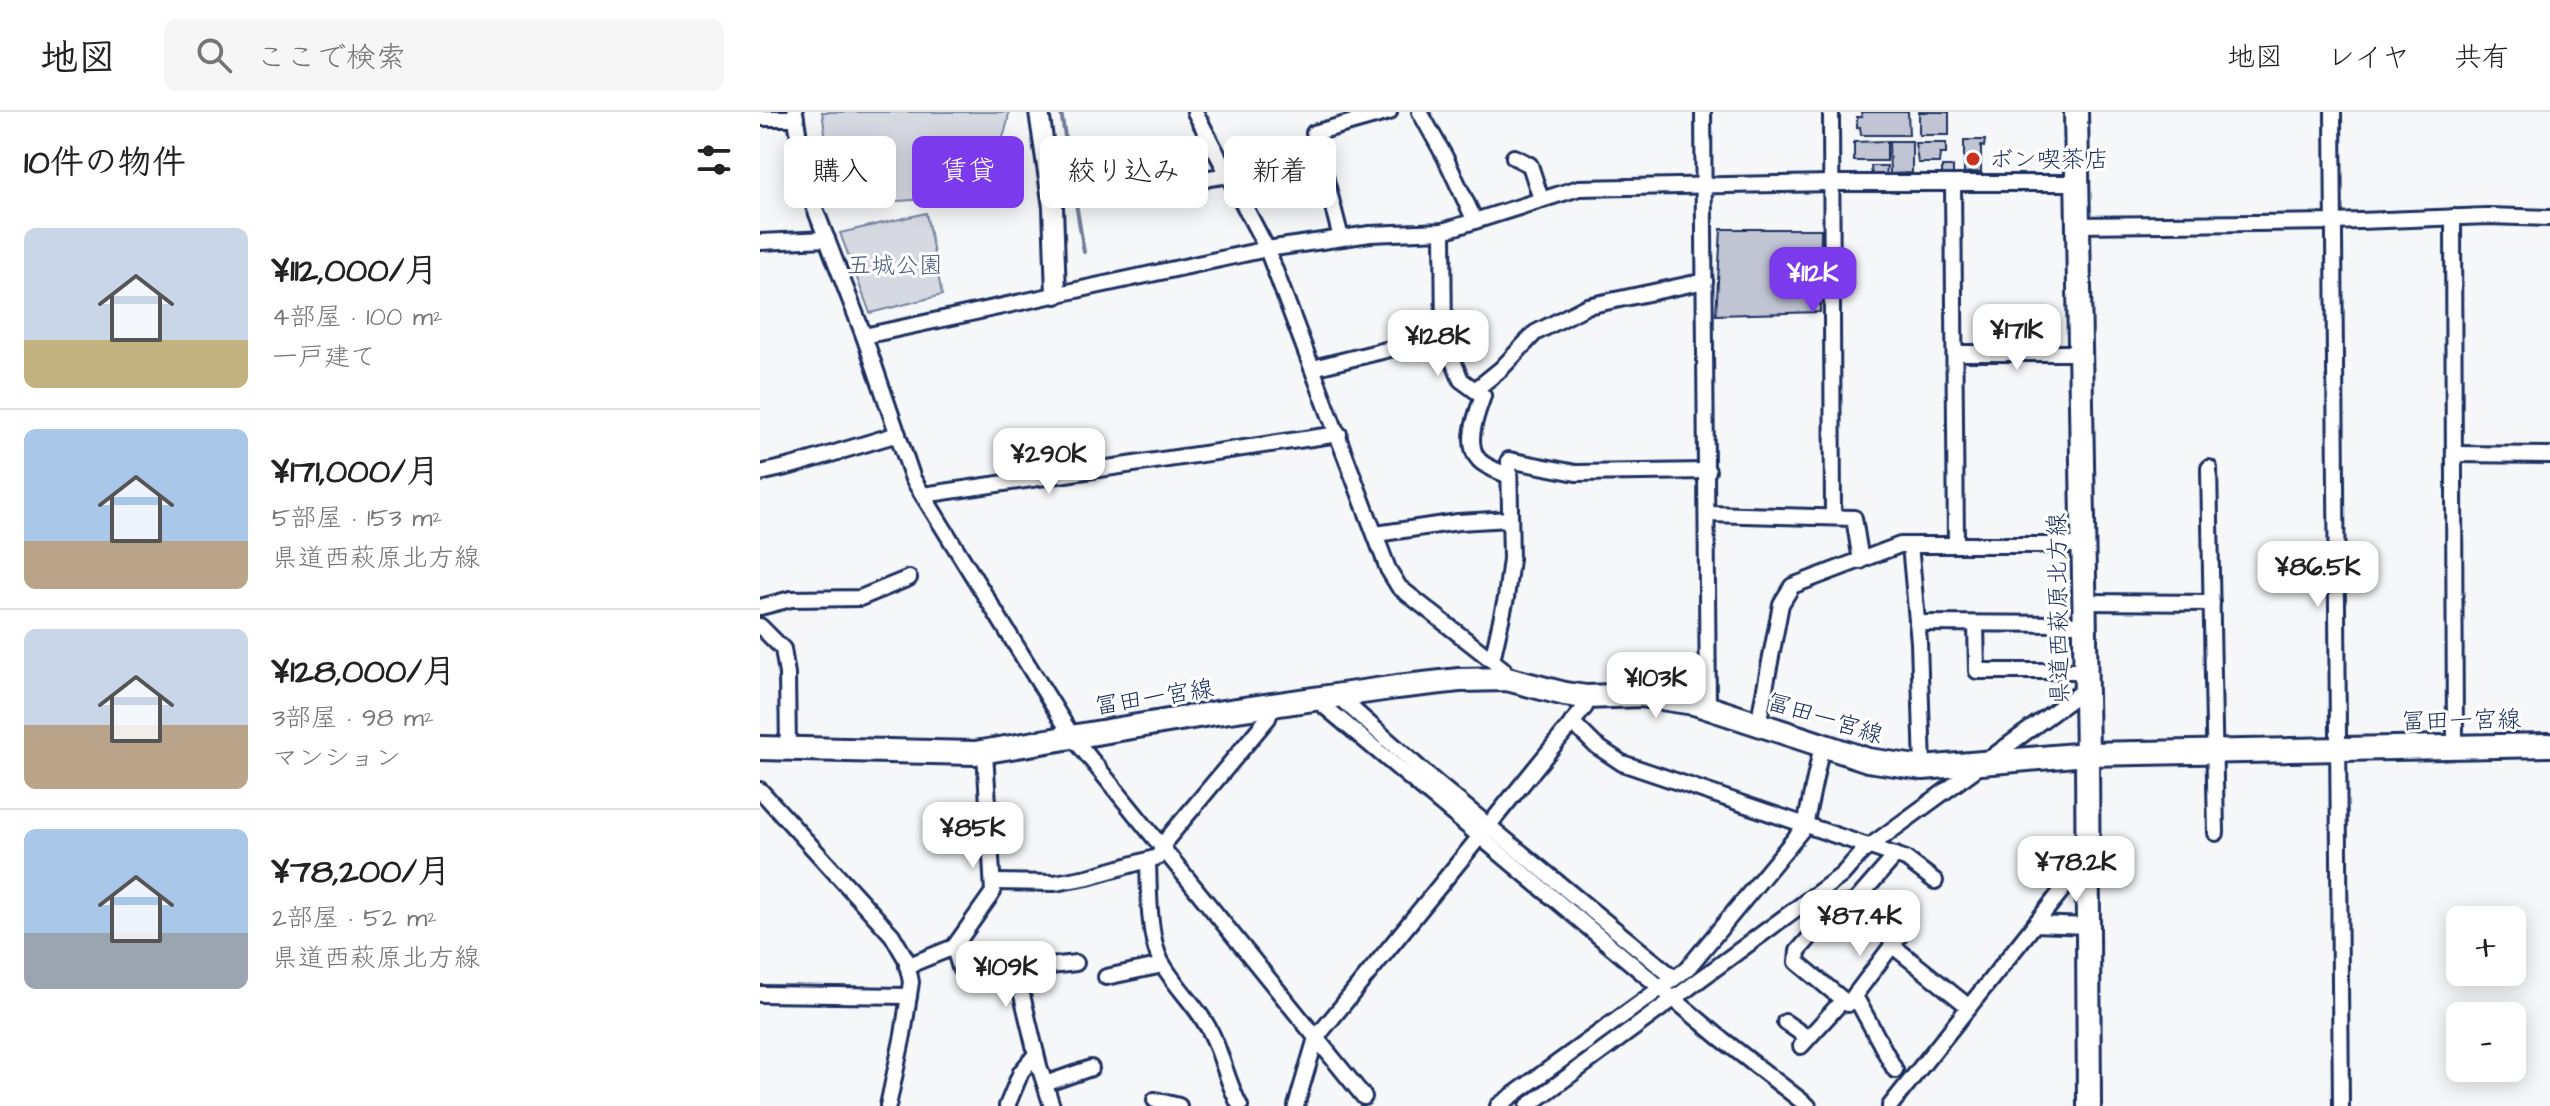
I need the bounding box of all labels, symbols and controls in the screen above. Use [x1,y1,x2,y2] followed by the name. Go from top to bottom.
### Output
[164,19,724,91] search box
[40,33,116,85] text: 地図
[192,33,236,77] icon: search
[256,37,406,79] text: ここで検索
[2227,38,2283,77] text: 地図
[2327,38,2410,77] text: レイヤ
[2454,38,2510,77] text: 共有
[784,136,896,208] chip: 購入
[912,136,1024,208] chip: 賃貸
[1040,136,1208,208] chip: 絞り込み
[1224,136,1336,208] chip: 新着
[692,138,736,182] icon: filters
[24,139,186,187] text: 10件の物件
[1989,143,2109,177] place label: ボン喫茶店
[1964,150,1982,168] marker: ボン喫茶店
[272,247,438,295] text: ¥112,000/月
[1757,247,1869,315] pin: ¥112K
[847,249,943,283] park label: 五城公園
[1787,255,1839,291] text: ¥112K
[88,260,184,356] icon: home
[272,299,443,335] text: 4部屋 · 100 m²
[1961,304,2073,372] pin: ¥171K
[1382,310,1494,378] pin: ¥128K
[1991,312,2043,348] text: ¥171K
[1406,318,1470,354] text: ¥128K
[272,339,376,375] text: 一戸建て
[993,428,1105,496] pin: ¥290K
[1011,436,1087,472] text: ¥290K
[272,448,440,496] text: ¥171,000/月
[88,461,184,557] icon: home
[272,500,442,536] text: 5部屋 · 153 m²
[2040,513,2078,705] street label: 県道西萩原北方線
[272,540,480,576] text: 県道西萩原北方線
[2253,541,2383,609] pin: ¥86.5K
[2276,549,2360,585] text: ¥86.5K
[272,648,456,696] text: ¥128,000/月
[1600,652,1712,720] pin: ¥103K
[1625,660,1687,696] text: ¥103K
[88,661,184,757] icon: home
[1092,672,1216,724] street label: 冨田一宮線
[1762,685,1887,753] street label: 冨田一宮線
[272,700,434,736] text: 3部屋 · 98 m²
[2401,703,2521,739] street label: 冨田一宮線
[272,740,401,776] text: マンション
[926,802,1020,870] pin: ¥85K
[941,810,1005,846] text: ¥85K
[2011,836,2141,904] pin: ¥78.2K
[2035,844,2117,880] text: ¥78.2K
[272,848,451,896] text: ¥78,200/月
[88,861,184,957] icon: home
[1795,890,1925,958] pin: ¥87.4K
[1818,898,1902,934] text: ¥87.4K
[272,900,437,936] text: 2部屋 · 52 m²
[2446,906,2526,1082] map controls
[2446,906,2526,986] button: +
[272,940,480,976] text: 県道西萩原北方線
[950,941,1062,1009] pin: ¥109K
[974,949,1038,985] text: ¥109K
[2446,1002,2526,1082] button: −

